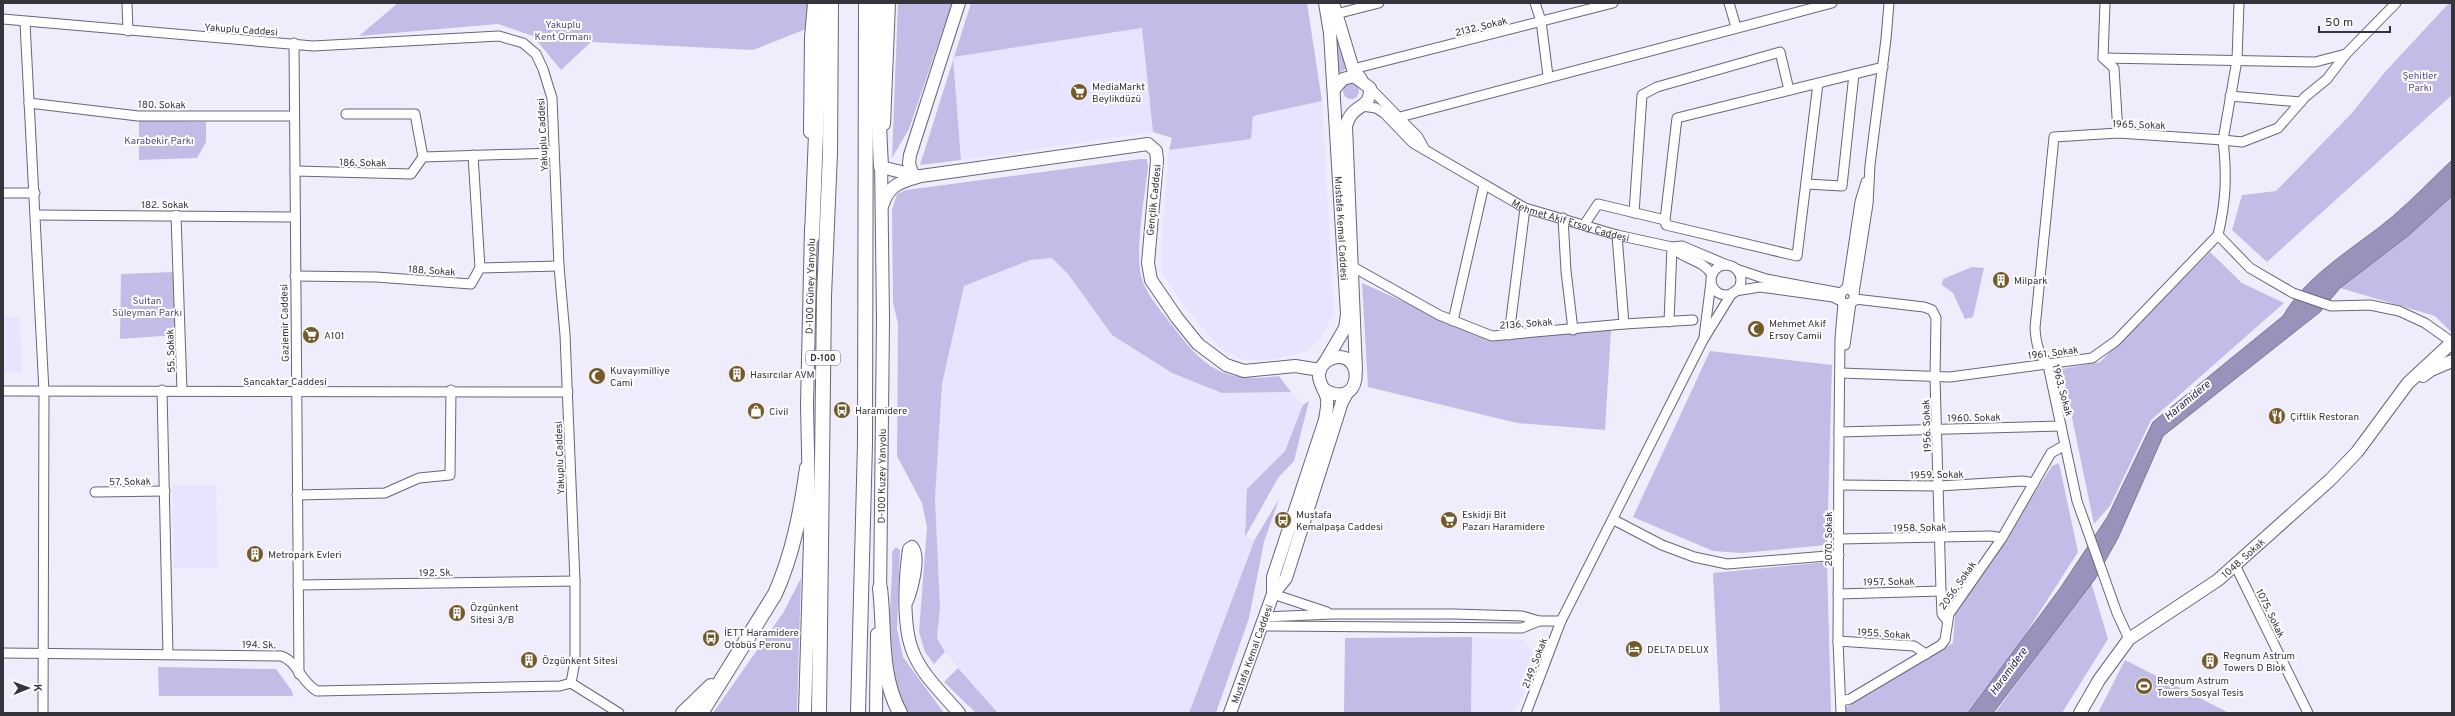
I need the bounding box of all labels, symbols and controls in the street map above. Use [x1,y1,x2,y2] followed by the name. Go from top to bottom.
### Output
[2319,8,2390,34] scale bar
[1454,15,1509,40] street label: 2132. Sokak
[2325,15,2353,31] text: 50 m
[535,19,591,44] park label: Yakuplu Kent Ormanı
[204,21,278,40] street label: Yakuplu Caddesi
[2403,70,2438,95] park label: Şehitler Parkı
[1092,81,1145,106] place label: MediaMarkt Beylikdüzü
[1069,82,1089,102] supermarket icon: MediaMarkt Beylikdüzü
[535,98,552,172] street label: Yakuplu Caddesi
[138,99,186,112] street label: 180. Sokak
[2112,118,2166,133] street label: 1965. Sokak
[124,135,194,148] park label: Karabekir Parkı
[339,157,387,170] street label: 186. Sokak
[1144,164,1165,236] street label: Gençlik Caddesi
[1331,176,1350,281] street label: Mustafa Kemal Caddesi
[1509,197,1630,245] street label: Mehmet Akif Ersoy Caddesi
[141,199,189,212] street label: 182. Sokak
[804,238,819,334] street label: D-100 Güney Yanyolu
[408,263,456,280] street label: 188. Sokak
[1991,270,2011,290] building icon: Milpark
[2014,275,2048,288] place label: Milpark
[278,284,293,362] street label: Gaziemir Caddesi
[112,295,182,320] park label: Sultan Süleyman Parkı
[1499,316,1553,333] street label: 2136. Sokak
[1769,318,1826,343] place label: Mehmet Akif Ersoy Camii
[1746,319,1766,339] mosque icon: Mehmet Akif Ersoy Camii
[301,325,321,345] supermarket icon: A101
[164,329,179,373] street label: 55. Sokak
[324,330,345,343] place label: A101
[2027,344,2079,363] street label: 1961. Sokak
[806,351,840,365] road number: D-100
[2048,363,2075,418] street label: 1963. Sokak
[727,364,747,384] building icon: Hasırcılar AVM
[610,365,670,390] place label: Kuvayımilliye Cami
[587,366,607,386] mosque icon: Kuvayımilliye Cami
[750,369,815,382] place label: Hasırcılar AVM
[243,376,327,389] street label: Sancaktar Caddesi
[2162,377,2214,424] water label: Haramidere
[1920,399,1935,453] street label: 1956. Sokak
[832,400,852,420] bus stop icon: Haramidere
[746,401,766,421] shop icon: Civil
[855,405,907,418] place label: Haramidere
[769,406,788,419] place label: Civil
[2267,406,2287,426] restaurant icon: Çiftlik Restoran
[2290,411,2359,424] place label: Çiftlik Restoran
[1947,412,2001,425] street label: 1960. Sokak
[553,421,568,495] street label: Yakuplu Caddesi
[876,428,890,524] street label: D-100 Kuzey Yanyolu
[1910,469,1964,482] street label: 1959. Sokak
[109,476,151,489] street label: 57. Sokak
[1296,509,1383,534] place label: Mustafa Kemalpaşa Caddesi
[1462,509,1545,534] place label: Eskidji Bit Pazarı Haramidere
[1273,510,1293,530] bus stop icon: Mustafa Kemalpaşa Caddesi
[1439,510,1459,530] supermarket icon: Eskidji Bit Pazarı Haramidere
[1823,511,1836,567] street label: 2070. Sokak
[1893,522,1947,535] street label: 1958. Sokak
[2219,536,2268,582] street label: 1048. Sokak
[245,544,265,564] building icon: Metropark Evleri
[268,549,342,562] place label: Metropark Evleri
[1937,559,1980,613] street label: 2056. Sokak
[419,567,453,580] street label: 192. Sk.
[1863,576,1915,589] street label: 1957. Sokak
[2252,587,2287,640] street label: 1075. Sokak
[470,602,519,627] place label: Özgünkent Sitesi 3/B
[447,603,467,623] building icon: Özgünkent Sitesi 3/B
[1229,603,1277,706] street label: Mustafa Kemal Caddesi
[1857,626,1911,643] street label: 1955. Sokak
[724,627,799,652] place label: İETT Haramidere Otobüs Peronu
[701,628,721,648] bus stop icon: İETT Haramidere Otobüs Peronu
[1520,636,1551,691] street label: 2149. Sokak
[242,639,276,652] street label: 194. Sk.
[1624,639,1644,659] hotel icon: DELTA DELUX
[1647,644,1709,657] place label: DELTA DELUX
[1987,645,2031,698] water label: Haramidere
[519,650,539,670] building icon: Özgünkent Sitesi
[2223,650,2295,675] place label: Regnum Astrum Towers D Blok
[2200,651,2220,671] building icon: Regnum Astrum Towers D Blok
[542,655,618,668] place label: Özgünkent Sitesi
[8,668,48,708] north arrow
[2157,675,2244,700] place label: Regnum Astrum Towers Sosyal Tesis
[2134,676,2154,696] sports icon: Regnum Astrum Towers Sosyal Tesis
[30,684,44,692] text: K

